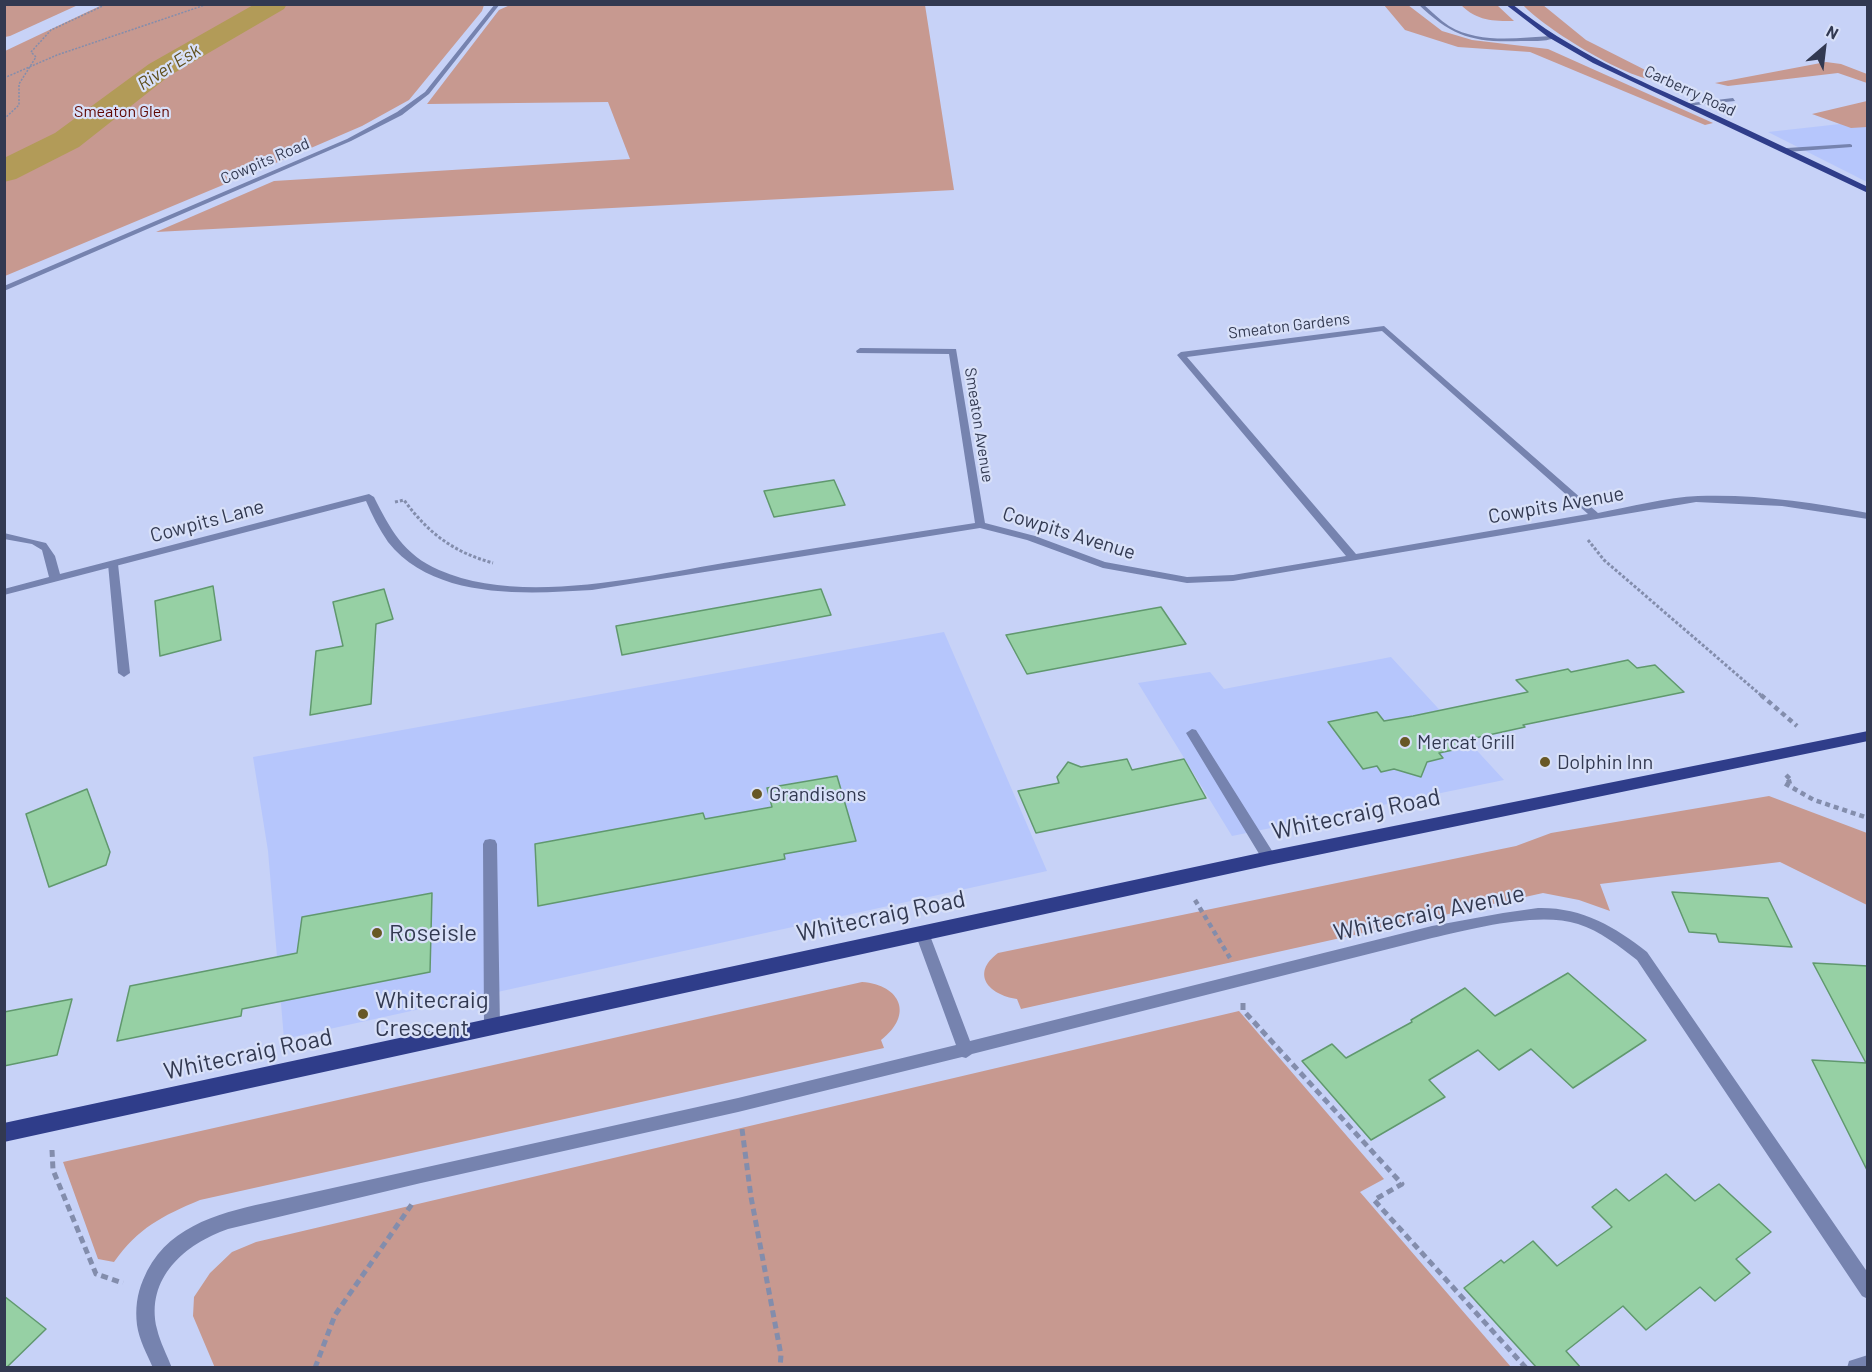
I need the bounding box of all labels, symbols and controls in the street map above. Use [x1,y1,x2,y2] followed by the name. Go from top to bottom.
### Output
[1794,18,1854,78] north arrow
[1824,21,1842,43] text: N
[134,39,204,95] water label: River Esk
[1641,61,1739,121] street label: Carberry Road
[74,102,170,122] park label: Smeaton Glen
[218,134,312,188] street label: Cowpits Road
[1227,309,1351,343] street label: Smeaton Gardens
[960,366,998,484] street label: Smeaton Avenue
[1486,481,1626,529] street label: Cowpits Avenue
[147,494,267,548] street label: Cowpits Lane
[1000,501,1138,565] street label: Cowpits Avenue
[1417,730,1515,754] place label: Mercat Grill
[1398,735,1412,749] marker: Mercat Grill
[1557,750,1653,774] place label: Dolphin Inn
[1538,755,1552,769] marker: Dolphin Inn
[769,782,866,806] place label: Grandisons
[1269,782,1443,846] street label: Whitecraig Road
[750,787,764,801] marker: Grandisons
[1331,879,1527,947] street label: Whitecraig Avenue
[794,884,968,948] street label: Whitecraig Road
[389,919,477,947] place label: Roseisle
[370,926,384,940] marker: Roseisle
[375,986,489,1042] place label: Whitecraig Crescent
[356,1007,370,1021] marker: Whitecraig Crescent
[161,1022,335,1086] street label: Whitecraig Road

